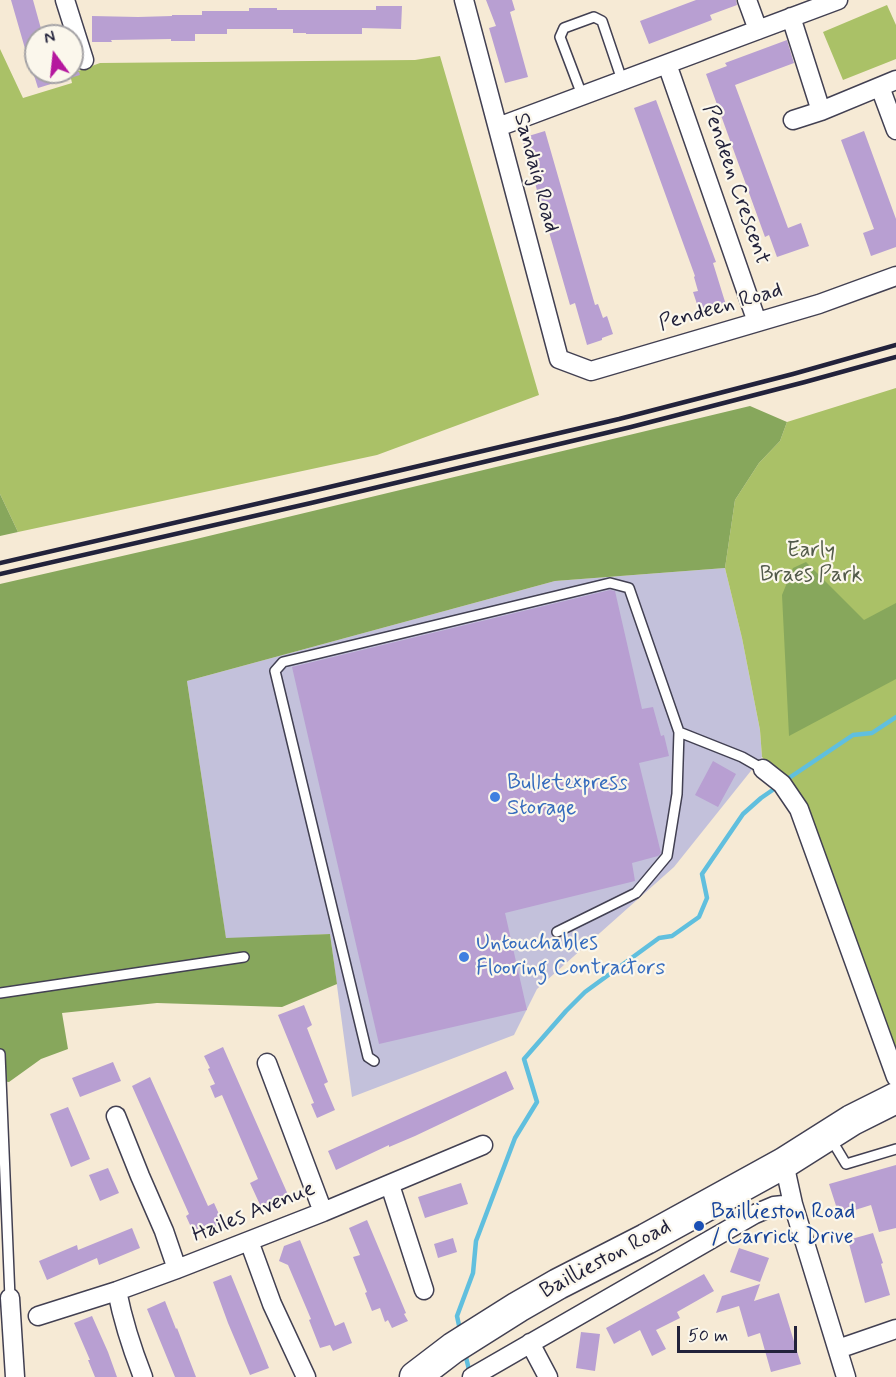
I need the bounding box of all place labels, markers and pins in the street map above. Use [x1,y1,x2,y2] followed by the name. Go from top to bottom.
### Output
[507,771,628,822] place label: Bulletexpress Storage
[488,790,502,804] marker: Bulletexpress Storage
[476,931,665,982] place label: Untouchables Flooring Contractors
[457,950,471,964] marker: Untouchables Flooring Contractors
[711,1200,855,1252] place label: Baillieston Road / Carrick Drive
[692,1219,706,1233] marker: Baillieston Road / Carrick Drive

